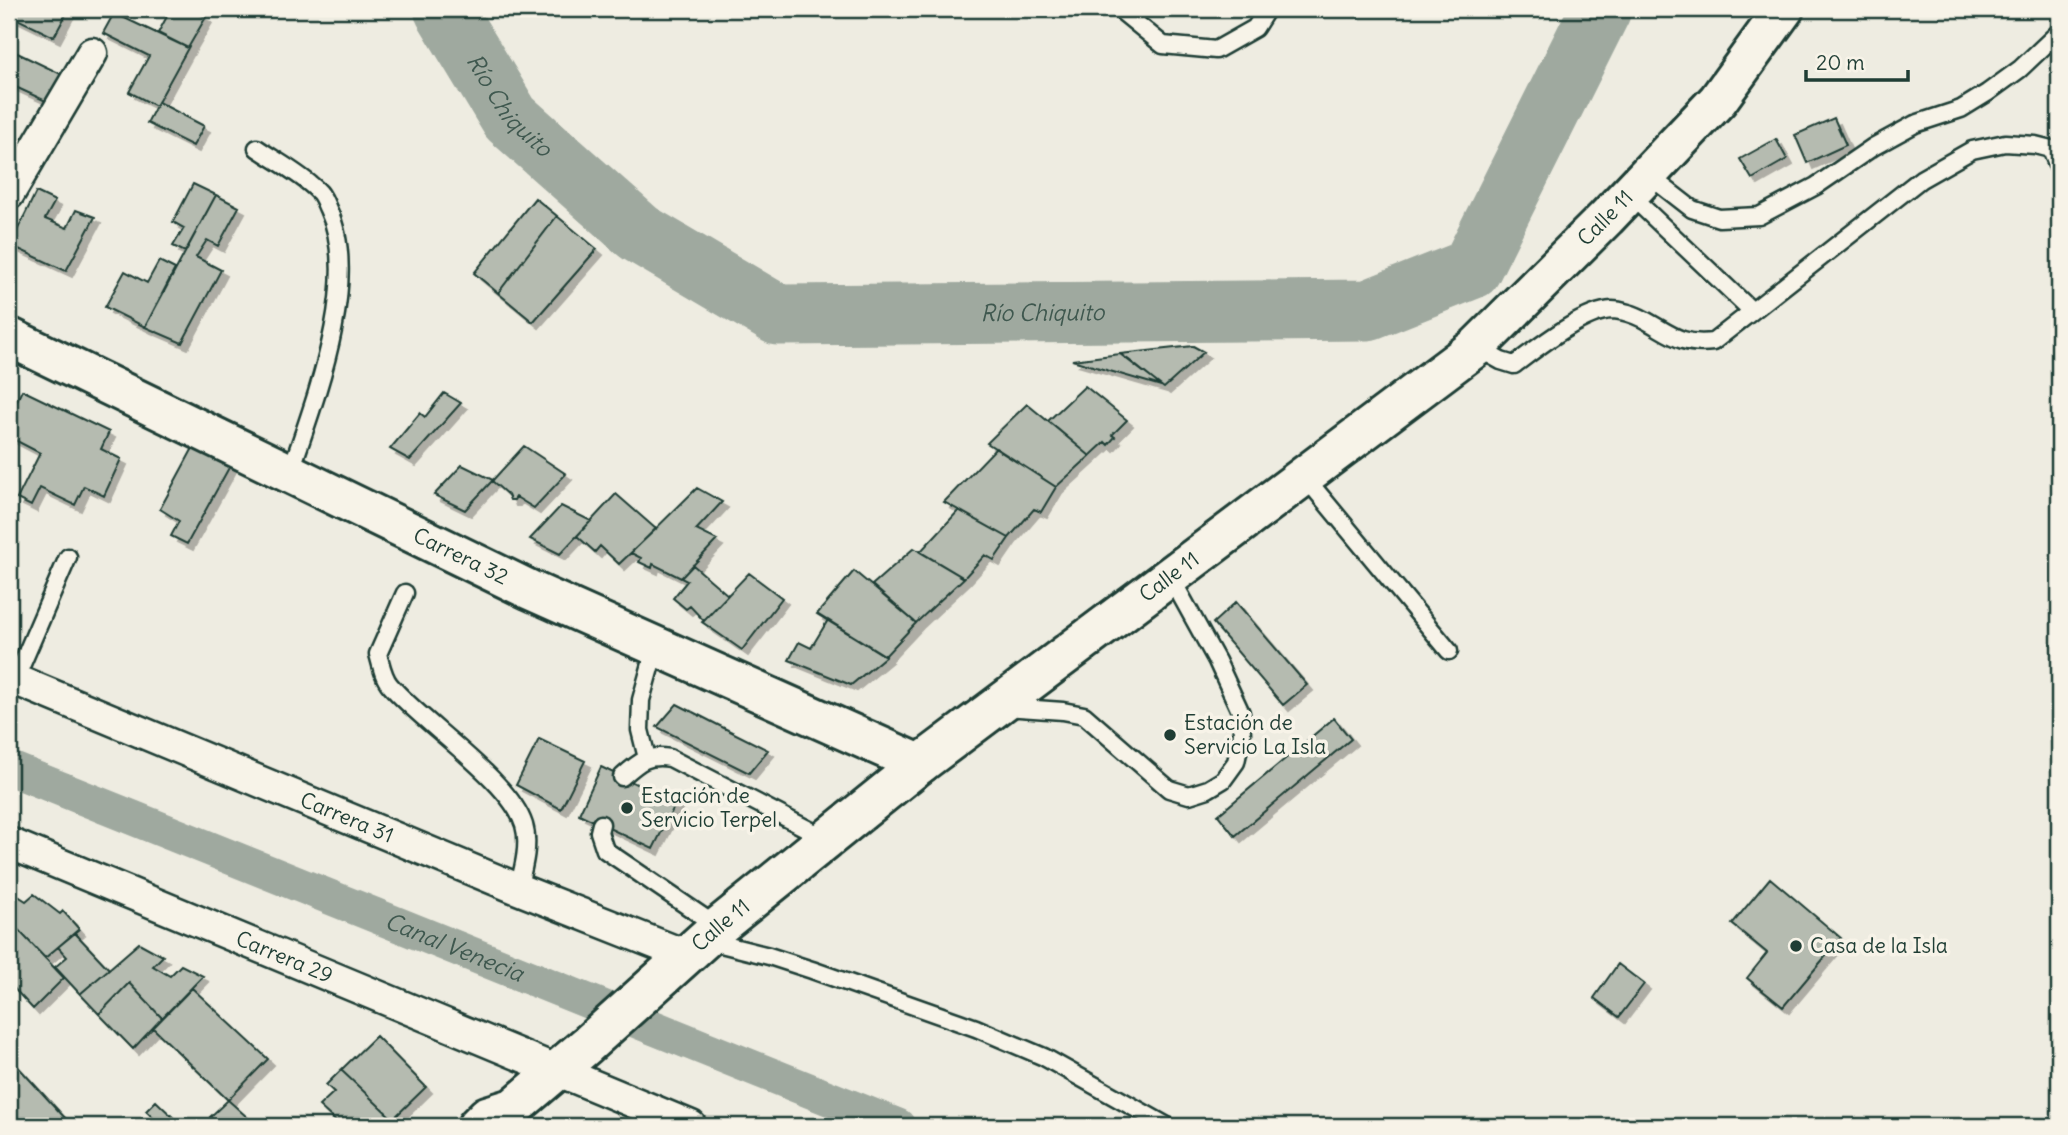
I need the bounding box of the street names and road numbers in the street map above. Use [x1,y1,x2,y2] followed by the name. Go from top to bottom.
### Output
[1572,184,1638,252] street label: Calle 11
[409,521,513,590] street label: Carrera 32
[1134,545,1204,608] street label: Calle 11
[296,786,398,849] street label: Carrera 31
[686,893,755,957] street label: Calle 11
[232,925,337,989] street label: Carrera 29

